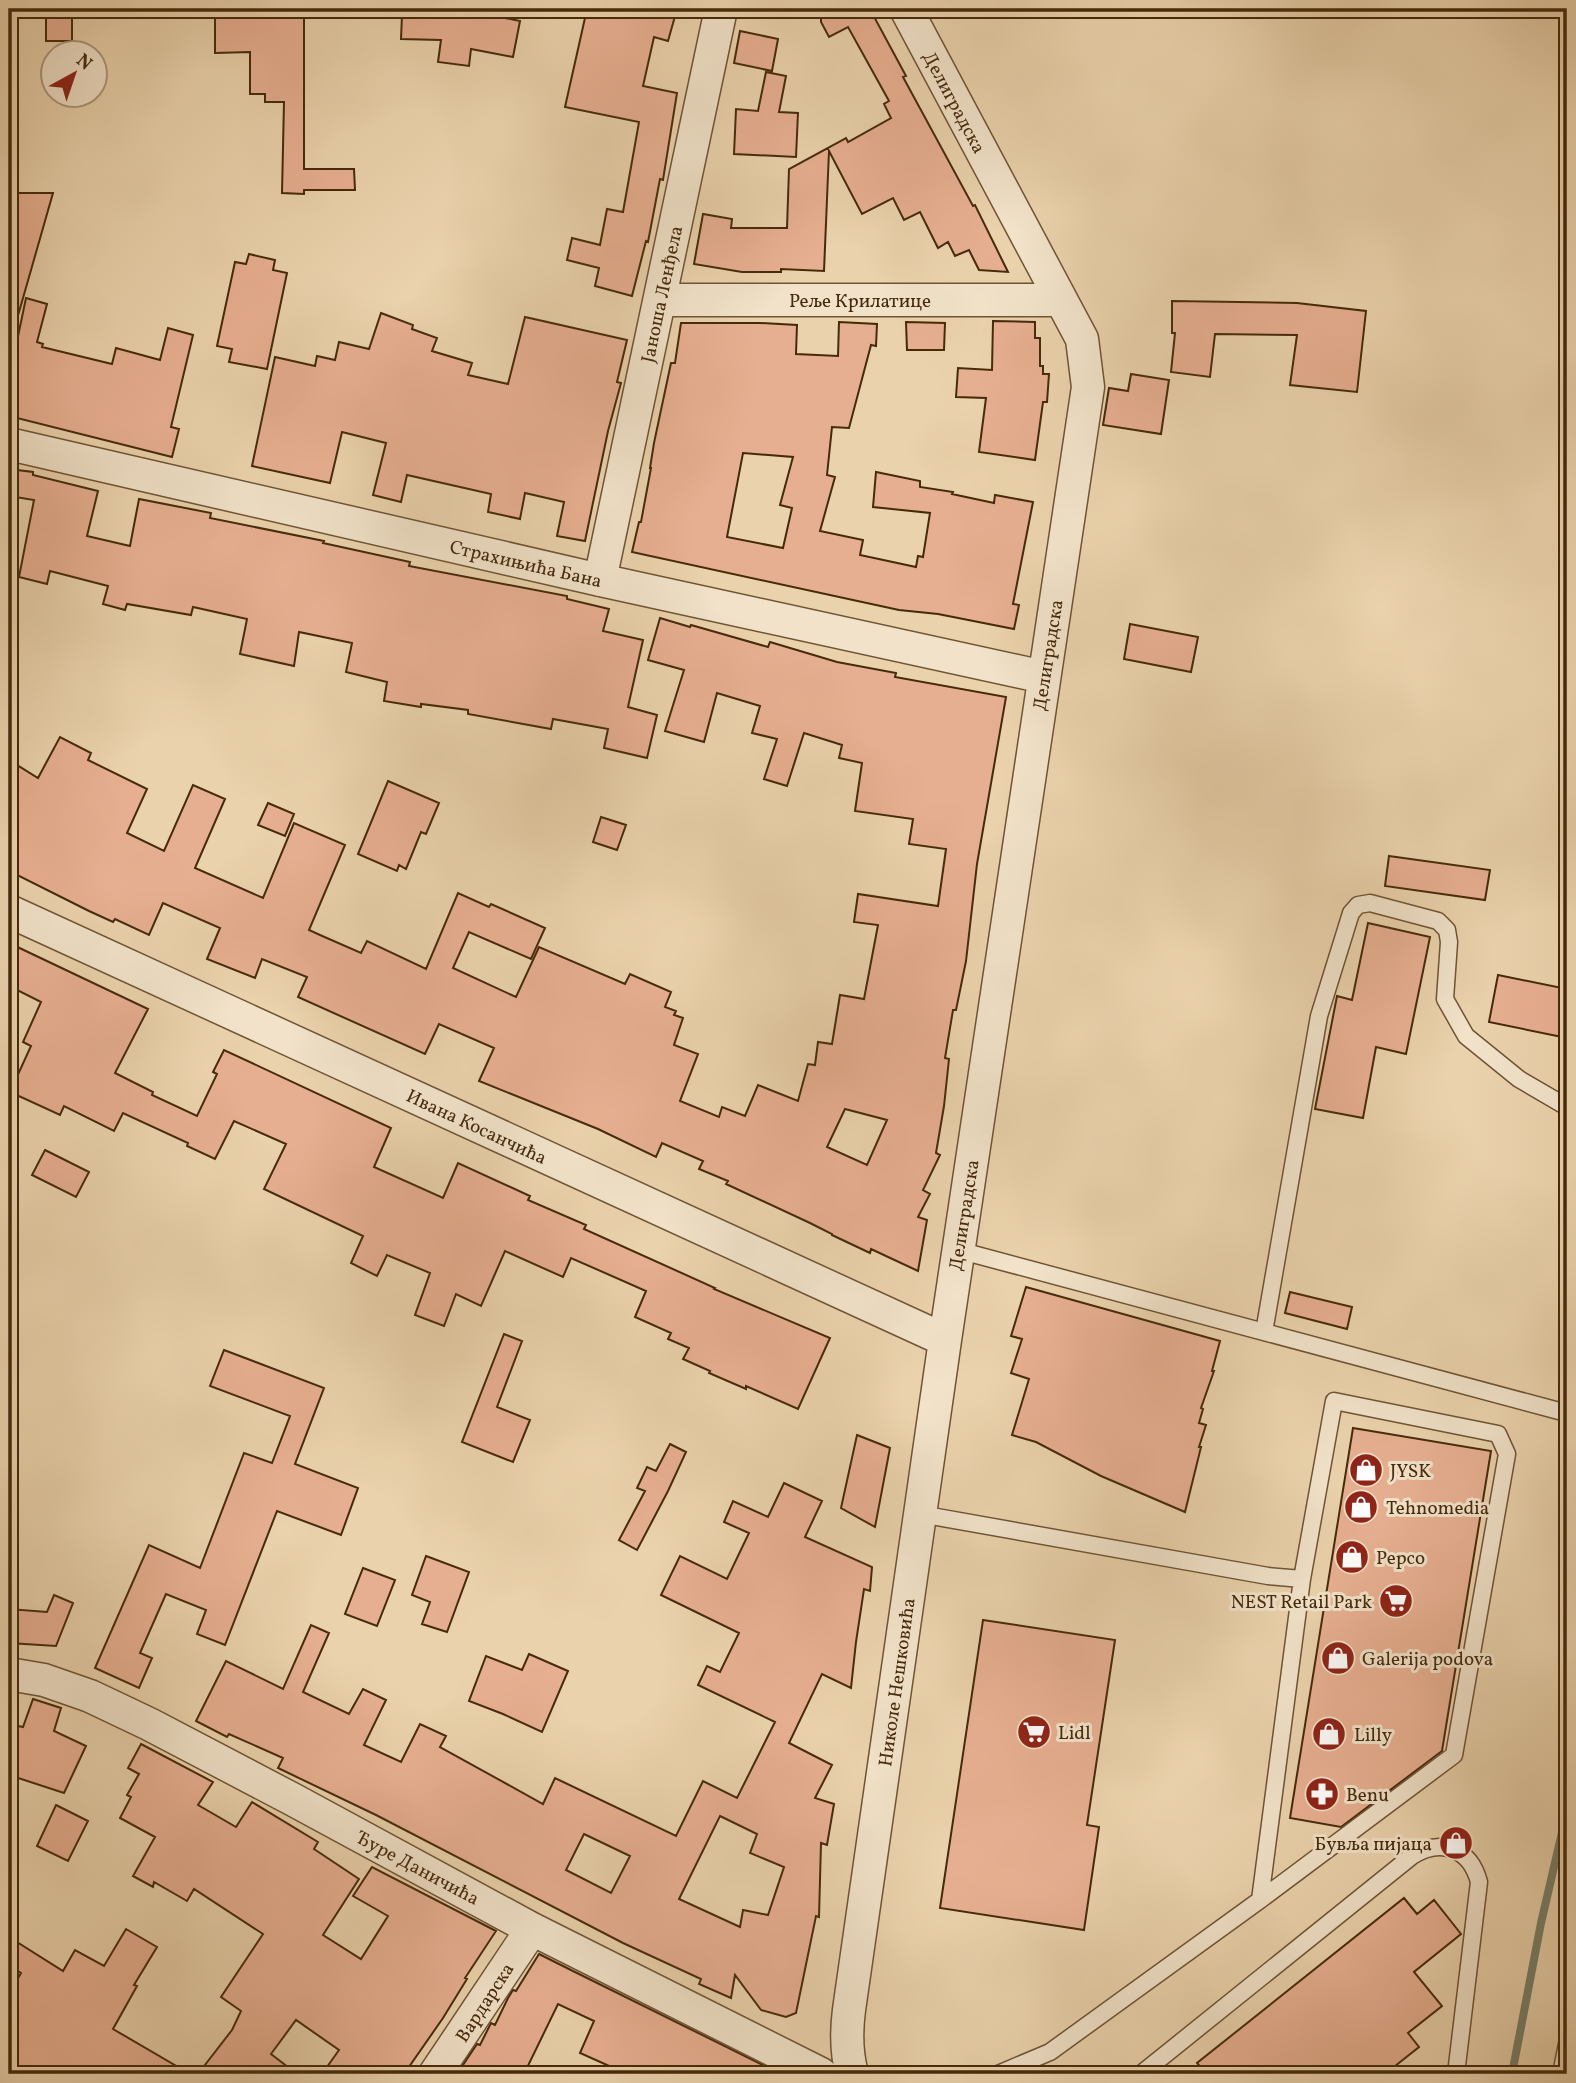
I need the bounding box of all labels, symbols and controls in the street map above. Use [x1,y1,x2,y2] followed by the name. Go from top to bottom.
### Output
[38,38,108,108] north arrow
[915,47,991,159] street label: Делиградска
[70,48,97,77] text: N
[636,223,690,365] street label: Јаноша Ленђела
[789,289,931,315] street label: Реље Крилатице
[447,535,604,595] street label: Страхињића Бана
[1027,598,1071,713] street label: Делиградска
[402,1084,551,1172] street label: Ивана Косанчића
[943,1158,987,1273] street label: Делиградска
[1347,1451,1385,1489] shop icon: JYSK
[1390,1459,1431,1485] place label: JYSK
[1342,1488,1380,1526] shop icon: Tehnomedia
[1386,1496,1489,1522] place label: Tehnomedia
[1333,1538,1371,1576] shop icon: Pepco
[1376,1546,1425,1572] place label: Pepco
[1377,1582,1415,1620] supermarket icon: NEST Retail Park
[1231,1590,1372,1616] place label: NEST Retail Park
[873,1596,923,1768] street label: Николе Нешковића
[1319,1639,1357,1677] shop icon: Galerija podova
[1362,1647,1493,1673] place label: Galerija podova
[1015,1713,1053,1751] supermarket icon: Lidl
[1310,1715,1348,1753] shop icon: Lilly
[1058,1721,1091,1747] place label: Lidl
[1354,1723,1392,1749] place label: Lilly
[1303,1775,1341,1813] pharmacy icon: Benu
[1346,1783,1389,1809] place label: Benu
[1437,1824,1475,1862] shop icon: Бувља пијаца
[351,1825,484,1912] street label: Ђуре Даничића
[1315,1832,1432,1858] place label: Бувља пијаца
[450,1958,521,2048] street label: Вардарска

